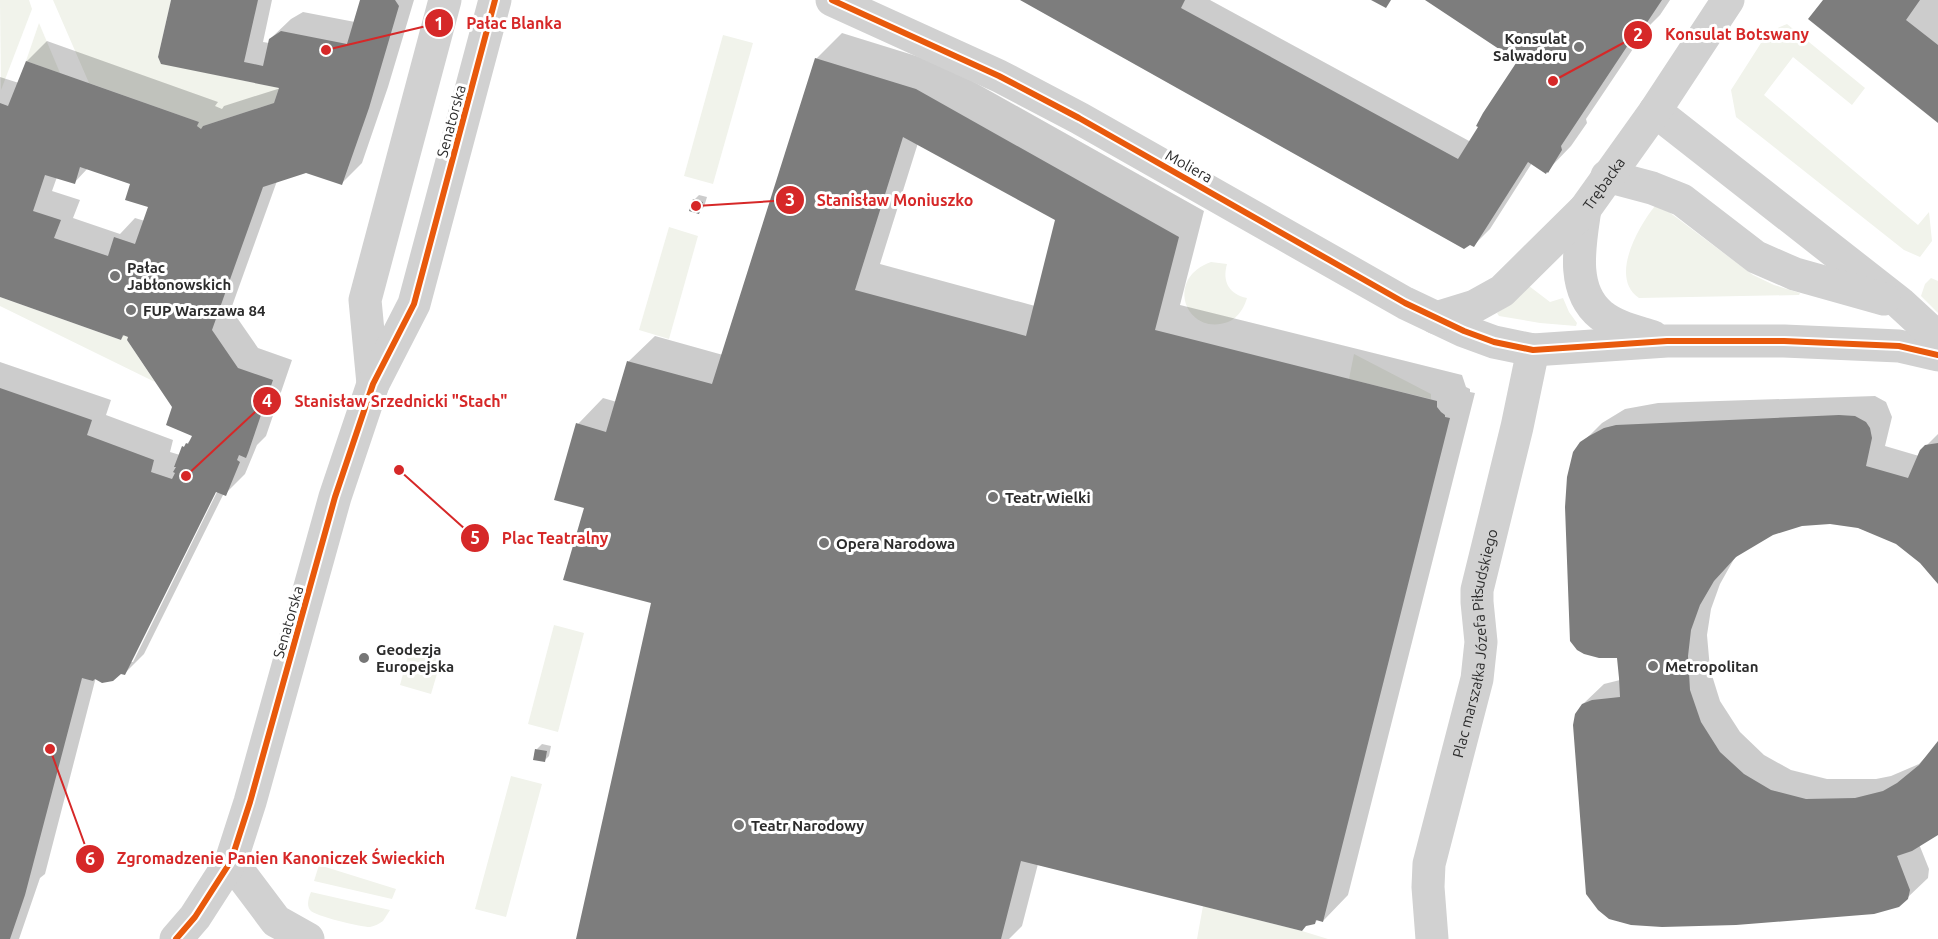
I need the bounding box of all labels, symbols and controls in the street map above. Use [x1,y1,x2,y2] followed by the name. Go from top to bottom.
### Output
[424,6,574,40] callout: Pałac Blanka
[434,13,444,33] text: 1
[466,14,562,32] text: Pałac Blanka
[1623,18,1820,52] callout: Konsulat Botswany
[1633,24,1643,44] text: 2
[1665,25,1809,43] text: Konsulat Botswany
[1493,30,1568,64] place label: Konsulat Salwadoru
[1572,40,1586,54] marker: Konsulat Salwadoru
[433,83,469,159] street label: Senatorska
[1163,146,1215,186] street label: Moliera
[1579,154,1628,213] street label: Trębacka
[775,183,985,217] callout: Stanisław Moniuszko
[785,189,795,209] text: 3
[817,191,973,209] text: Stanisław Moniuszko
[127,259,231,293] place label: Pałac Jabłonowskich
[108,269,122,283] marker: Pałac Jabłonowskich
[143,302,265,319] place label: FUP Warszawa 84
[124,303,138,317] marker: FUP Warszawa 84
[252,384,519,418] callout: Stanisław Srzednicki "Stach"
[262,390,272,410] text: 4
[294,392,508,410] text: Stanisław Srzednicki "Stach"
[1005,489,1091,506] place label: Teatr Wielki
[986,490,1000,504] marker: Teatr Wielki
[460,521,620,555] callout: Plac Teatralny
[470,527,480,547] text: 5
[1448,527,1500,759] street label: Plac marszałka Józefa Piłsudskiego
[502,529,609,547] text: Plac Teatralny
[836,535,955,552] place label: Opera Narodowa
[817,536,831,550] marker: Opera Narodowa
[270,584,306,660] street label: Senatorska
[376,641,454,675] place label: Geodezja Europejska
[357,651,371,665] marker: Geodezja Europejska
[1665,658,1758,675] place label: Metropolitan
[1646,659,1660,673] marker: Metropolitan
[751,817,864,834] place label: Teatr Narodowy
[732,818,746,832] marker: Teatr Narodowy
[75,842,457,876] callout: Zgromadzenie Panien Kanoniczek Świeckich
[117,847,445,867] text: Zgromadzenie Panien Kanoniczek Świeckich
[85,848,95,868] text: 6

